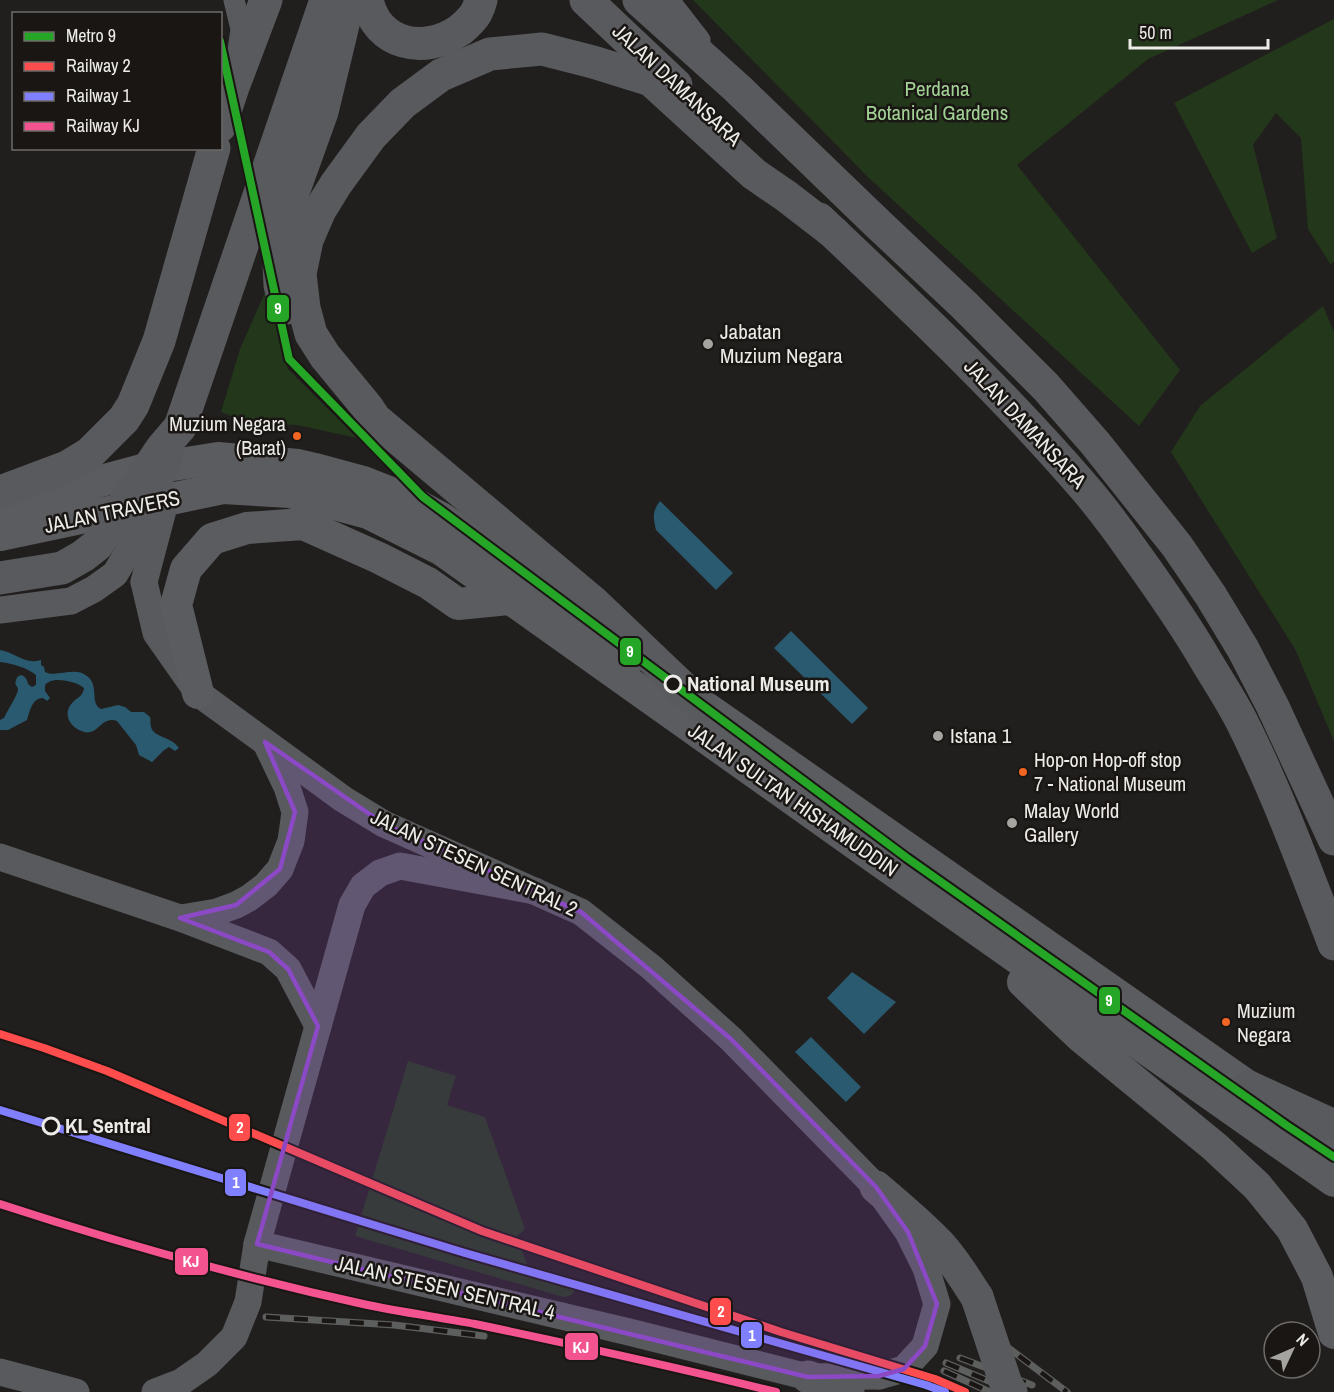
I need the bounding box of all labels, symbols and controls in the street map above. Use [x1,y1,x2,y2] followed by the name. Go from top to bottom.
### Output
[12,12,222,150] legend
[1130,12,1268,50] scale bar
[606,17,749,153] street label: JALAN DAMANSARA
[1139,20,1172,45] text: 50 m
[66,23,116,48] text: Metro 9
[66,53,131,78] text: Railway 2
[866,74,1008,127] park label: Perdana Botanical Gardens
[66,83,132,108] text: Railway 1
[66,113,140,138] text: Railway KJ
[266,294,290,323] line badge: 9
[274,297,282,319] text: 9
[720,317,843,370] place label: Jabatan Muzium Negara
[701,337,715,351] marker: Jabatan Muzium Negara
[958,353,1093,495] street label: JALAN DAMANSARA
[169,410,286,461] place label: Muzium Negara (Barat)
[291,430,303,442] marker: Muzium Negara (Barat)
[41,483,182,540] street label: JALAN TRAVERS
[619,637,642,666] line badge: 9
[626,640,634,662] text: 9
[687,669,830,698] place label: National Museum
[664,675,682,693] marker: National Museum
[683,716,904,883] street label: JALAN SULTAN HISHAMUDDIN
[950,721,1012,750] place label: Istana 1
[931,729,945,743] marker: Istana 1
[1034,746,1186,797] place label: Hop-on Hop-off stop 7 - National Museum
[1017,766,1029,778] marker: Hop-on Hop-off stop 7 - National Museum
[1024,796,1119,849] place label: Malay World Gallery
[366,802,582,923] street label: JALAN STESEN SENTRAL 2
[1005,816,1019,830] marker: Malay World Gallery
[1098,986,1121,1015] line badge: 9
[1105,989,1113,1011] text: 9
[1237,997,1295,1048] place label: Muzium Negara
[1220,1016,1232,1028] marker: Muzium Negara
[65,1111,151,1140] place label: KL Sentral
[228,1113,251,1142] line badge: 2
[236,1116,244,1138] text: 2
[42,1117,60,1135] marker: KL Sentral
[224,1168,247,1197] line badge: 1
[232,1171,240,1193] text: 1
[174,1247,209,1276] line badge: KJ
[332,1248,559,1327] street label: JALAN STESEN SENTRAL 4
[183,1250,199,1272] text: KJ
[709,1297,732,1326] line badge: 2
[717,1300,725,1322] text: 2
[1262,1320,1322,1380] north arrow
[740,1321,763,1349] line badge: 1
[748,1324,756,1346] text: 1
[1292,1329,1314,1351] text: N
[564,1332,599,1361] line badge: KJ
[573,1336,589,1358] text: KJ

